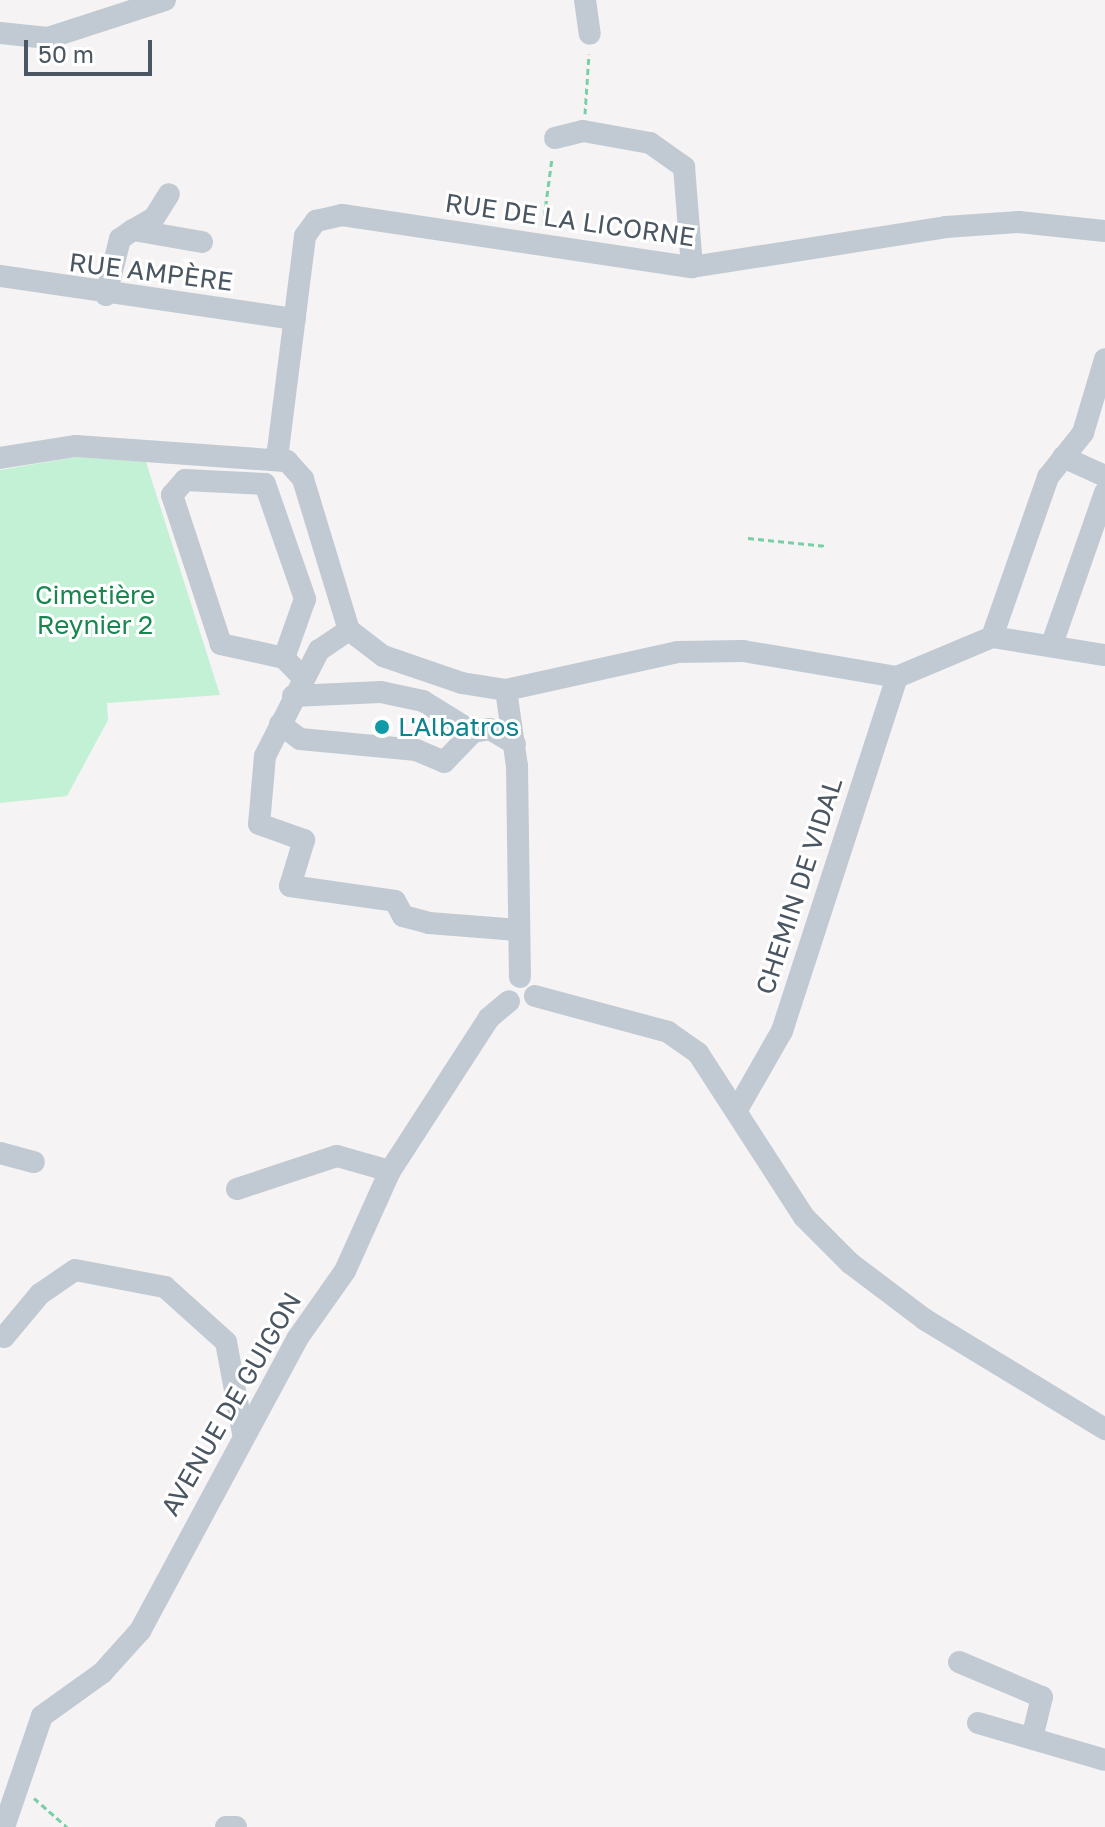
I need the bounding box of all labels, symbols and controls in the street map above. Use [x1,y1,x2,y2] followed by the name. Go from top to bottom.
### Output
[28,24,156,74] scale bar
[38,39,94,68] text: 50 m
[443,187,697,253] street label: RUE DE LA LICORNE
[67,246,235,298] street label: RUE AMPÈRE
[35,579,155,640] park label: Cimetière Reynier 2
[398,711,519,743] place label: L'Albatros
[373,718,391,736] marker: L'Albatros
[749,774,849,998] street label: CHEMIN DE VIDAL
[154,1287,308,1521] street label: AVENUE DE GUIGON

